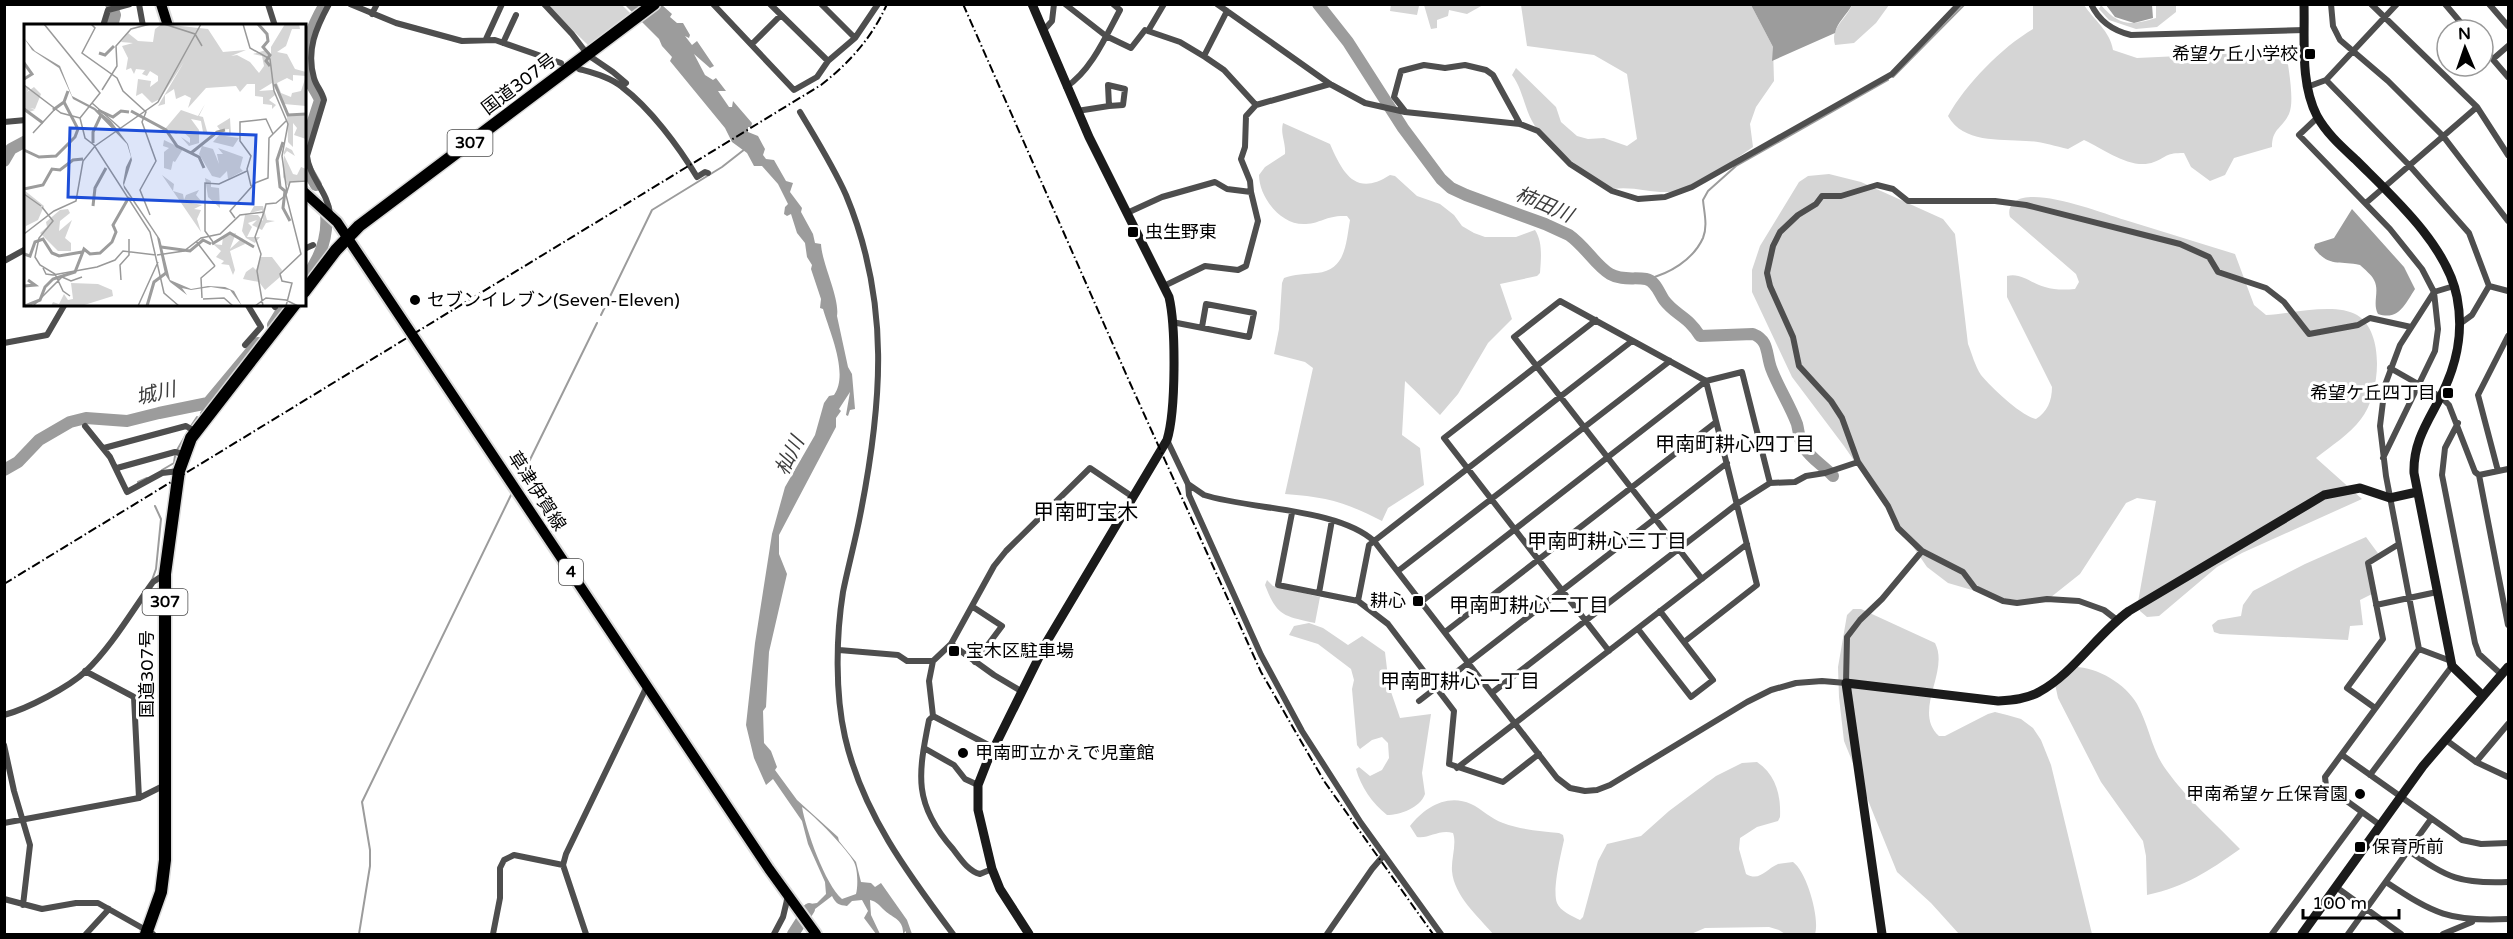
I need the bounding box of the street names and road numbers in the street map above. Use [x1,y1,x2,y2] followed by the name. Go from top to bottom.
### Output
[477,49,561,119] street label: 国道307号
[448,130,492,156] road number: 307
[503,447,571,535] street label: 草津伊賀線
[559,559,583,585] road number: 4
[142,589,188,615] road number: 307
[136,630,158,718] street label: 国道307号

